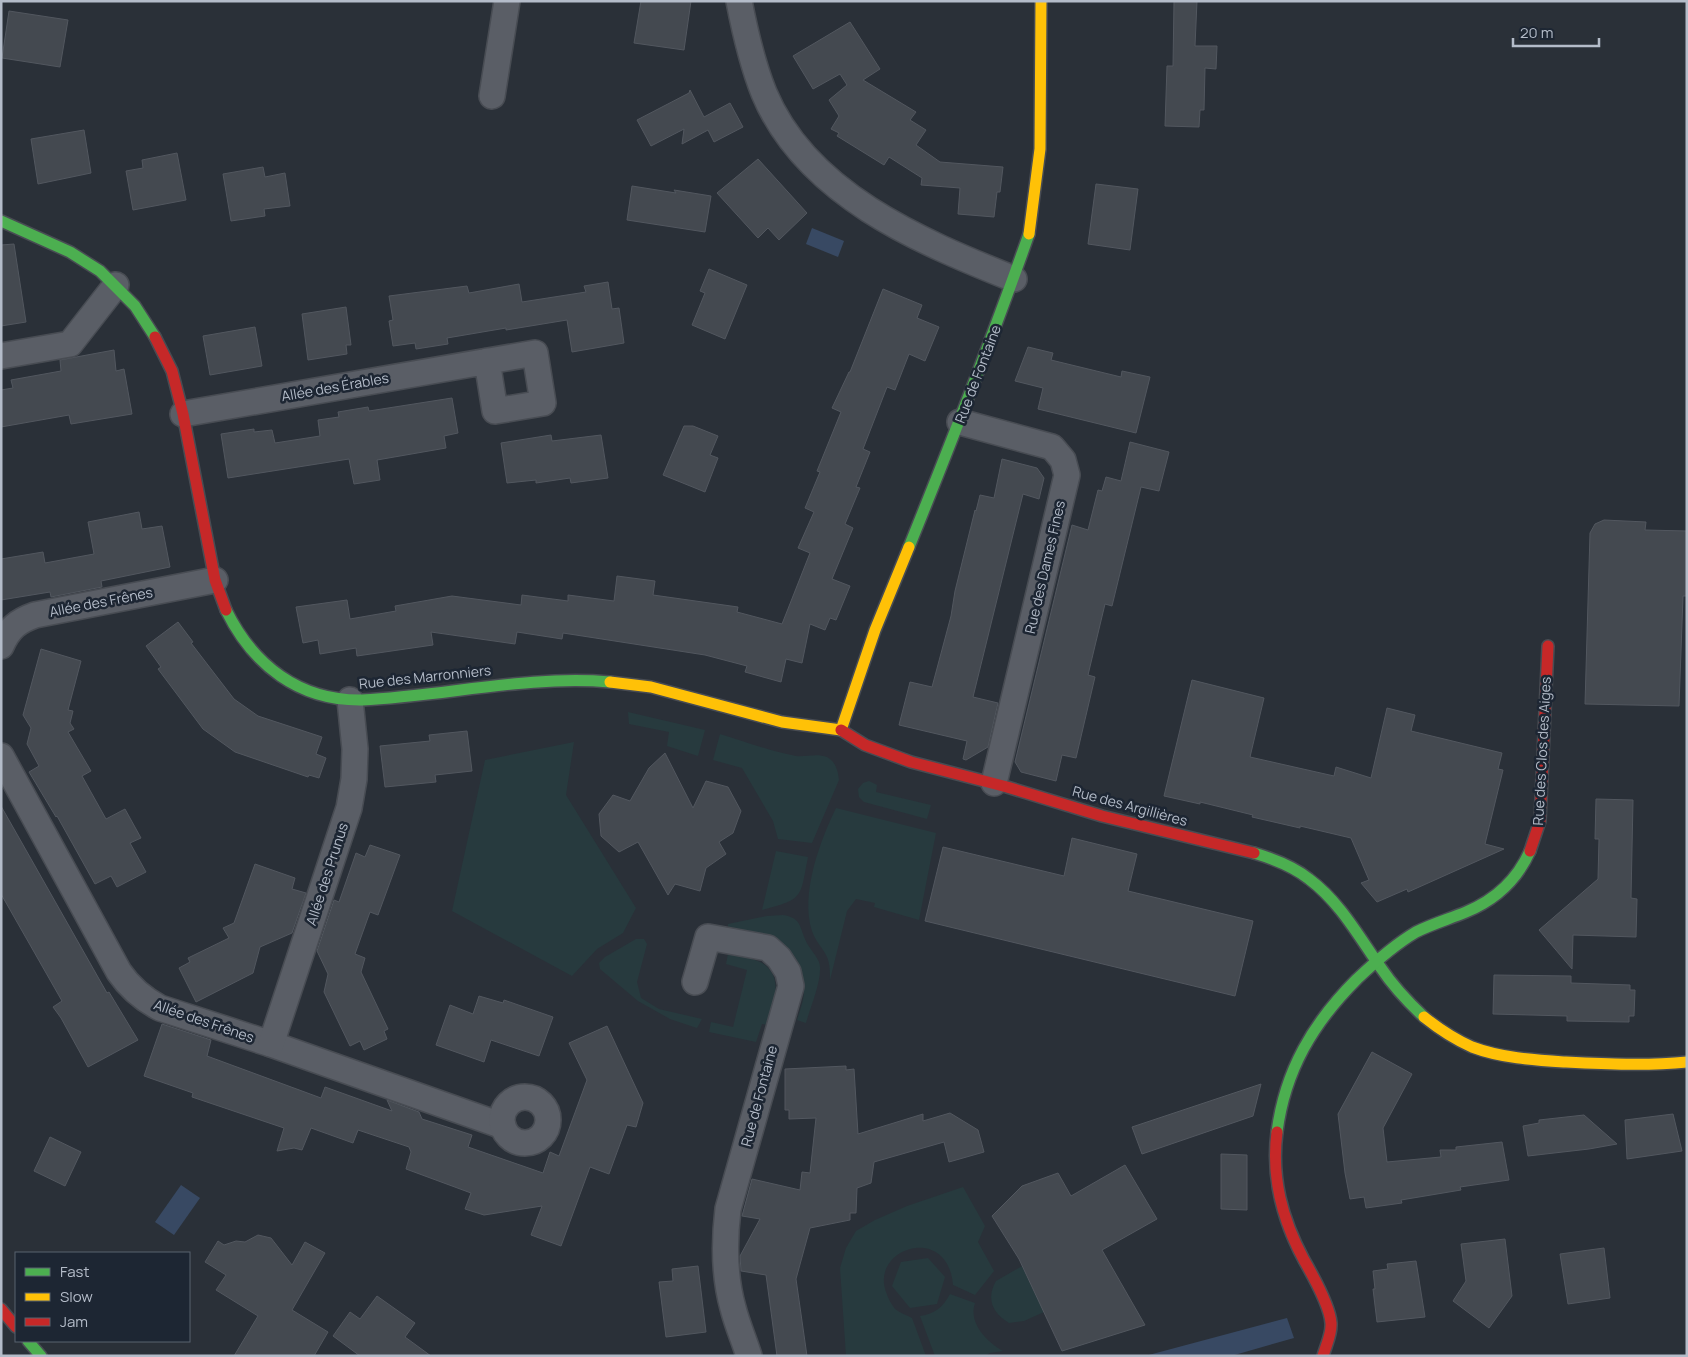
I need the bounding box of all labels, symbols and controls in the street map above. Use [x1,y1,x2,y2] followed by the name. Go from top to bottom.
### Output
[1513,15,1599,47] scale bar
[1520,22,1553,43] text: 20 m
[950,322,1005,426] street label: Rue de Fontaine
[280,368,390,405] street label: Allée des Érables
[1020,498,1069,635] street label: Rue des Dames Fines
[48,582,154,621] street label: Allée des Frênes
[358,660,492,693] street label: Rue des Marronniers
[1528,676,1555,826] street label: Rue des Clos des Aiges
[1070,781,1190,830] street label: Rue des Argillières
[301,820,352,928] street label: Allée des Prunus
[151,994,257,1047] street label: Allée des Frênes
[736,1043,781,1149] street label: Rue de Fontaine
[15,1252,190,1342] legend
[60,1261,89,1282] text: Fast
[60,1286,93,1307] text: Slow
[60,1311,88,1332] text: Jam

